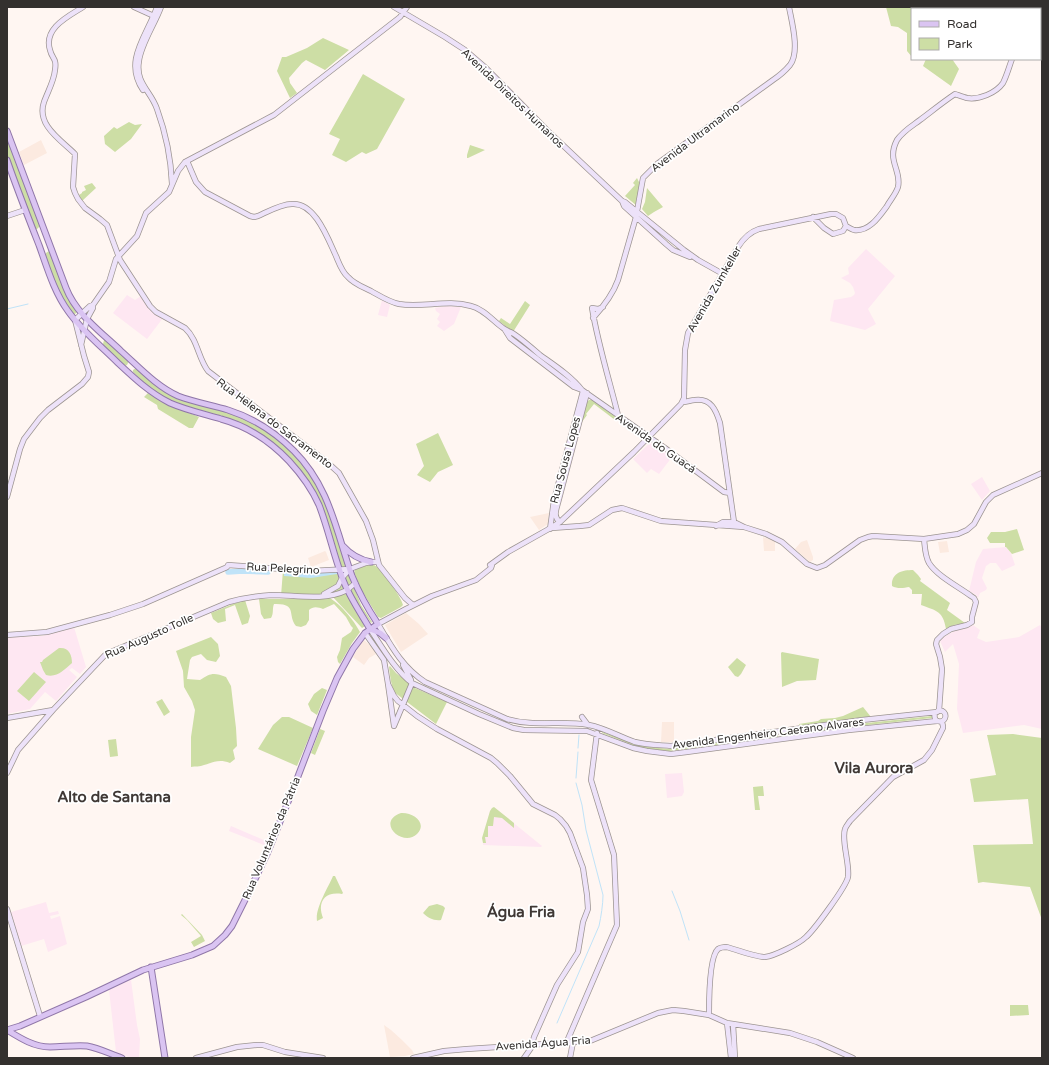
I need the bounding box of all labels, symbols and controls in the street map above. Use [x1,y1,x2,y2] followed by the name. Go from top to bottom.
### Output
[911,8,1041,60] legend
[947,17,977,31] text: Road
[947,37,973,51] text: Park
[459,46,567,151] street label: Avenida Direitos Humanos
[649,100,742,175] street label: Avenida Ultramarino
[685,243,745,335] street label: Avenida Zumkeller
[214,375,336,472] street label: Rua Helena do Sacramento
[613,411,698,476] street label: Avenida do Guacá
[548,415,583,505] street label: Rua Sousa Lopes
[246,560,320,577] street label: Rua Pelegrino
[103,611,195,662] street label: Rua Augusto Tolle
[671,715,865,752] street label: Avenida Engenheiro Caetano Alvares
[835,759,914,777] district label: Vila Aurora
[240,775,303,901] street label: Rua Voluntários da Pátria
[57,788,171,806] district label: Alto de Santana
[487,902,555,922] district label: Água Fria
[495,1033,591,1053] street label: Avenida Água Fria

